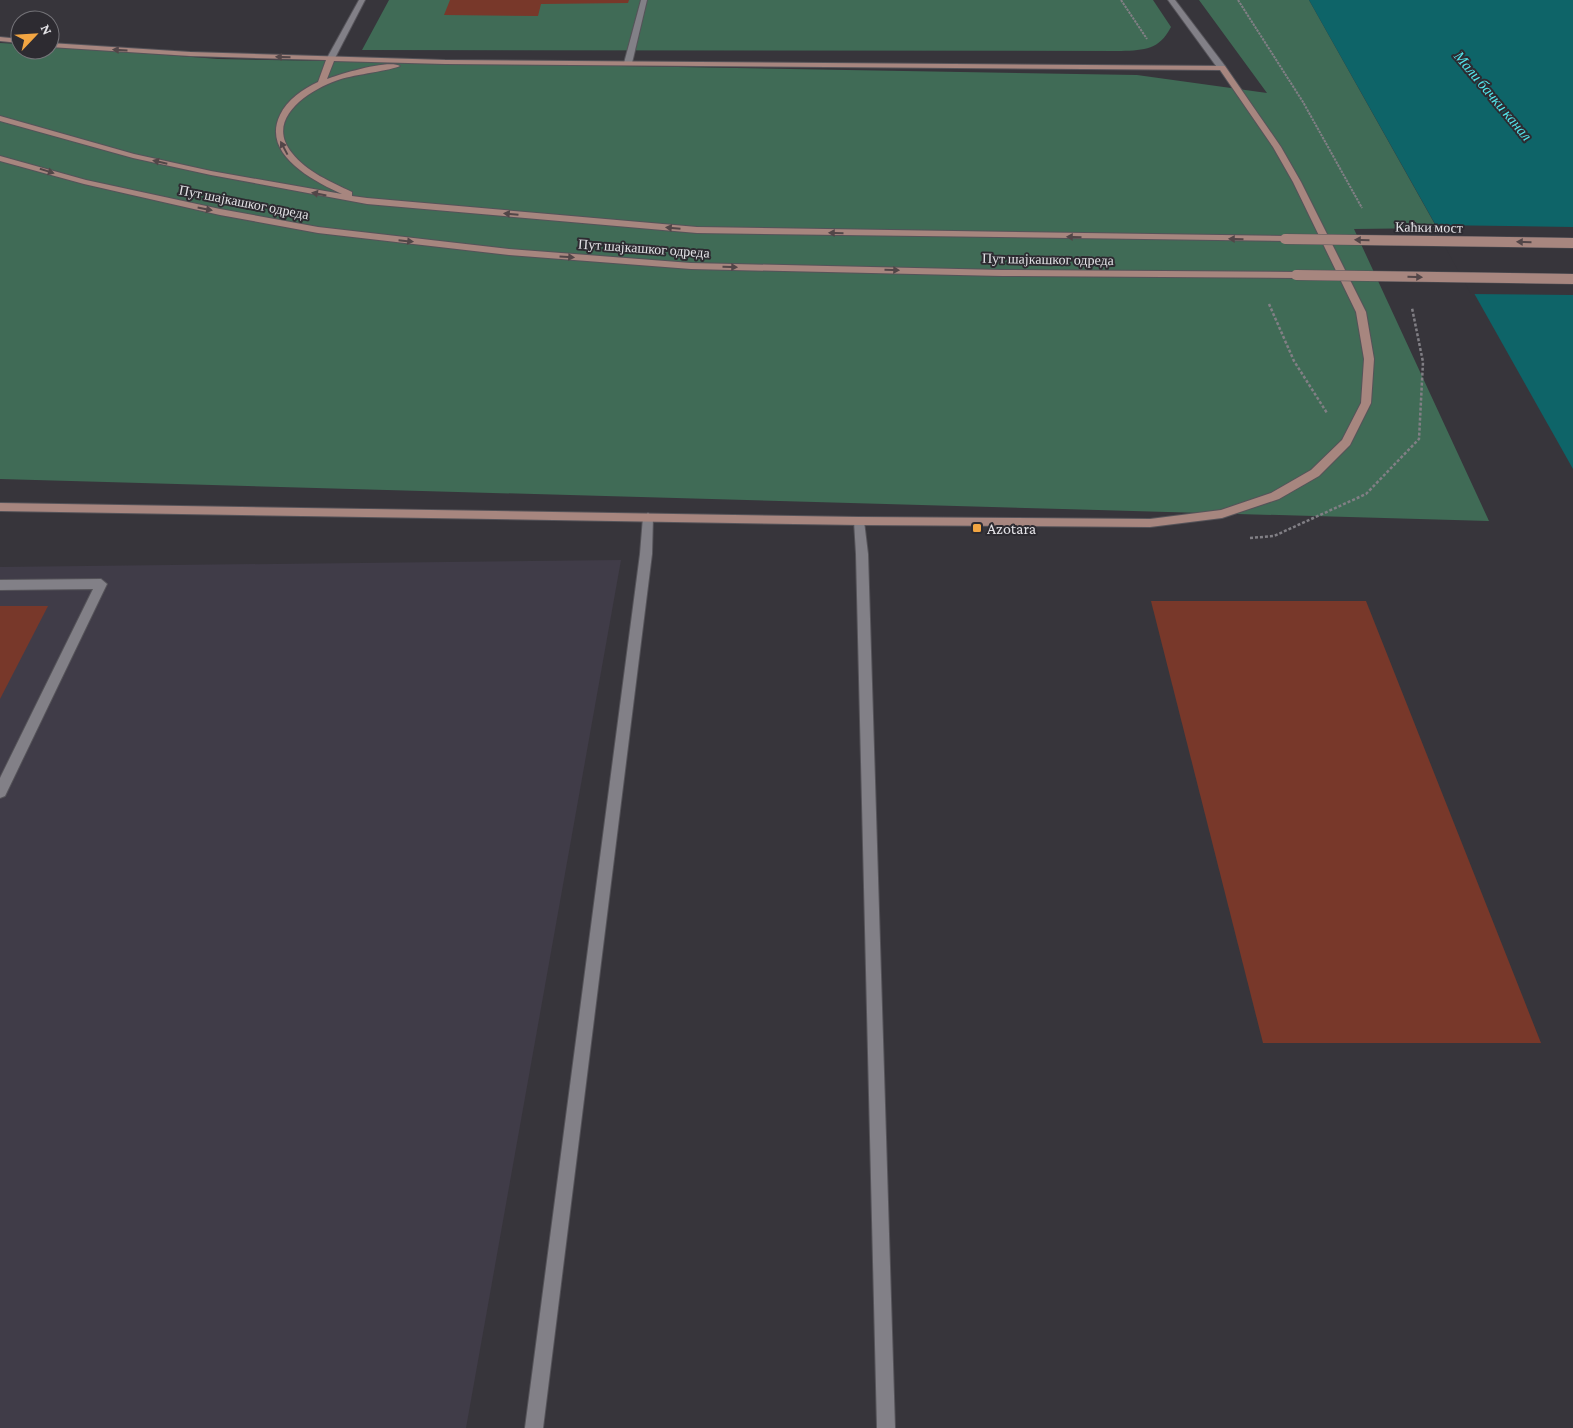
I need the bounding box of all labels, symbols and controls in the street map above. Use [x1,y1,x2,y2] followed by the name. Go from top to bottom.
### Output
[10,10,60,60] north arrow
[38,22,56,38] text: N
[112,46,128,54] one-way arrow
[1450,47,1535,144] water label: Мали бачки канал
[274,52,290,60] one-way arrow
[280,141,288,155] one-way arrow
[152,158,167,166] one-way arrow
[40,168,55,176] one-way arrow
[178,182,311,223] street label: Пут шајкашког одреда
[311,190,327,198] one-way arrow
[197,205,212,213] one-way arrow
[503,210,519,218] one-way arrow
[1395,218,1463,236] street label: Каћки мост
[665,224,681,232] one-way arrow
[827,229,843,237] one-way arrow
[1066,233,1082,241] one-way arrow
[578,235,711,261] street label: Пут шајкашког одреда
[1228,235,1244,243] one-way arrow
[1354,236,1370,244] one-way arrow
[398,237,414,245] one-way arrow
[1516,238,1532,246] one-way arrow
[982,250,1115,268] street label: Пут шајкашког одреда
[560,253,576,261] one-way arrow
[722,263,738,271] one-way arrow
[884,267,900,275] one-way arrow
[1407,273,1423,281] one-way arrow
[987,520,1037,537] place label: Azotara
[971,522,983,534] marker: Azotara

